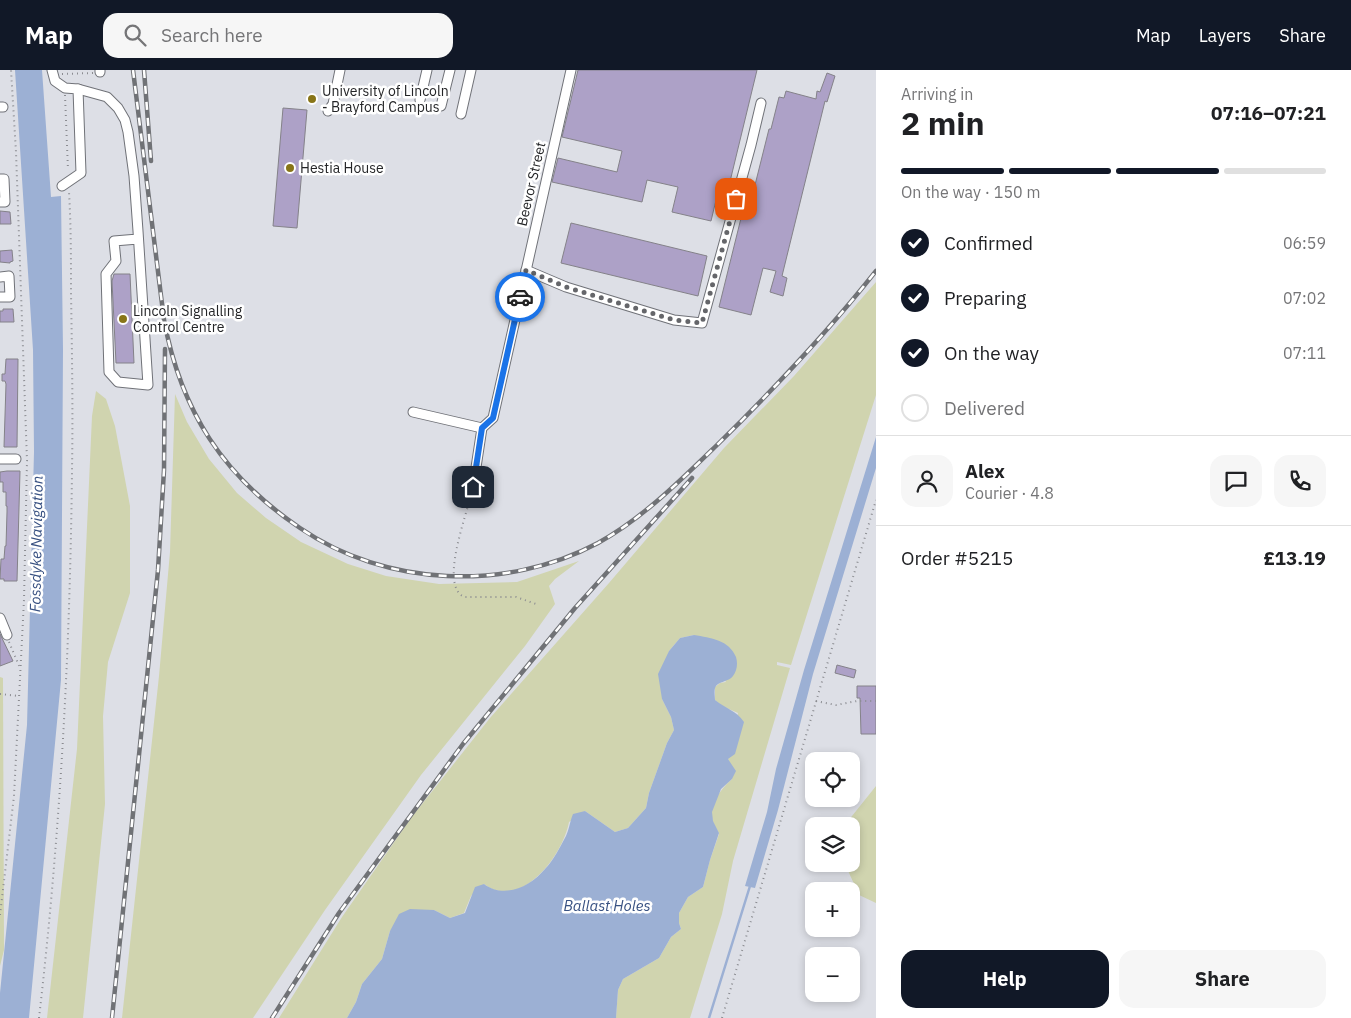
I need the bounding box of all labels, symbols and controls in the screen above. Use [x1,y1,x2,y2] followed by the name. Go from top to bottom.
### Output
[103,13,453,58] search box
[25,19,73,51] text: Map
[121,21,149,49] icon: search
[161,23,263,47] text: Search here
[1136,24,1171,47] text: Map
[1199,24,1251,47] text: Layers
[1279,24,1326,47] text: Share
[322,82,449,116] place label: University of Lincoln - Brayford Campus
[901,84,973,104] text: Arriving in
[306,93,318,105] marker: University of Lincoln - Brayford Campus
[1211,101,1326,125] text: 07:16–07:21
[901,102,985,144] text: 2 min
[513,140,549,228] street label: Beevor Street
[300,159,384,177] place label: Hestia House
[284,162,296,174] marker: Hestia House
[715,178,757,220] pin
[901,182,1040,202] text: On the way · 150 m
[722,185,750,213] icon: bag
[901,229,929,257] icon: check
[944,231,1033,255] text: Confirmed
[1283,233,1326,253] text: 06:59
[495,272,545,322] courier
[506,283,534,311] icon: car
[901,284,929,312] icon: check
[944,286,1026,310] text: Preparing
[1283,288,1326,308] text: 07:02
[133,302,243,336] place label: Lincoln Signalling Control Centre
[117,313,129,325] marker: Lincoln Signalling Control Centre
[901,339,929,367] icon: check
[944,341,1039,365] text: On the way
[1283,343,1326,363] text: 07:11
[944,396,1025,420] text: Delivered
[901,455,953,507] button: person
[1210,455,1262,507] button: chat
[1274,455,1326,507] button: phone
[965,459,1005,483] text: Alex
[452,466,494,508] pin
[459,473,487,501] icon: home
[25,476,47,612] water label: Fossdyke Navigation
[965,483,1054,503] text: Courier · 4.8
[901,546,1013,570] text: Order #5215
[1263,546,1326,570] text: £13.19
[805,752,860,1002] map controls
[805,752,860,807] button: locate
[805,817,860,872] button: layers
[805,882,860,937] button: +
[564,896,651,915] water label: Ballast Holes
[805,947,860,1002] button: −
[901,950,1109,1008] button: Help
[1119,950,1326,1008] button: Share

